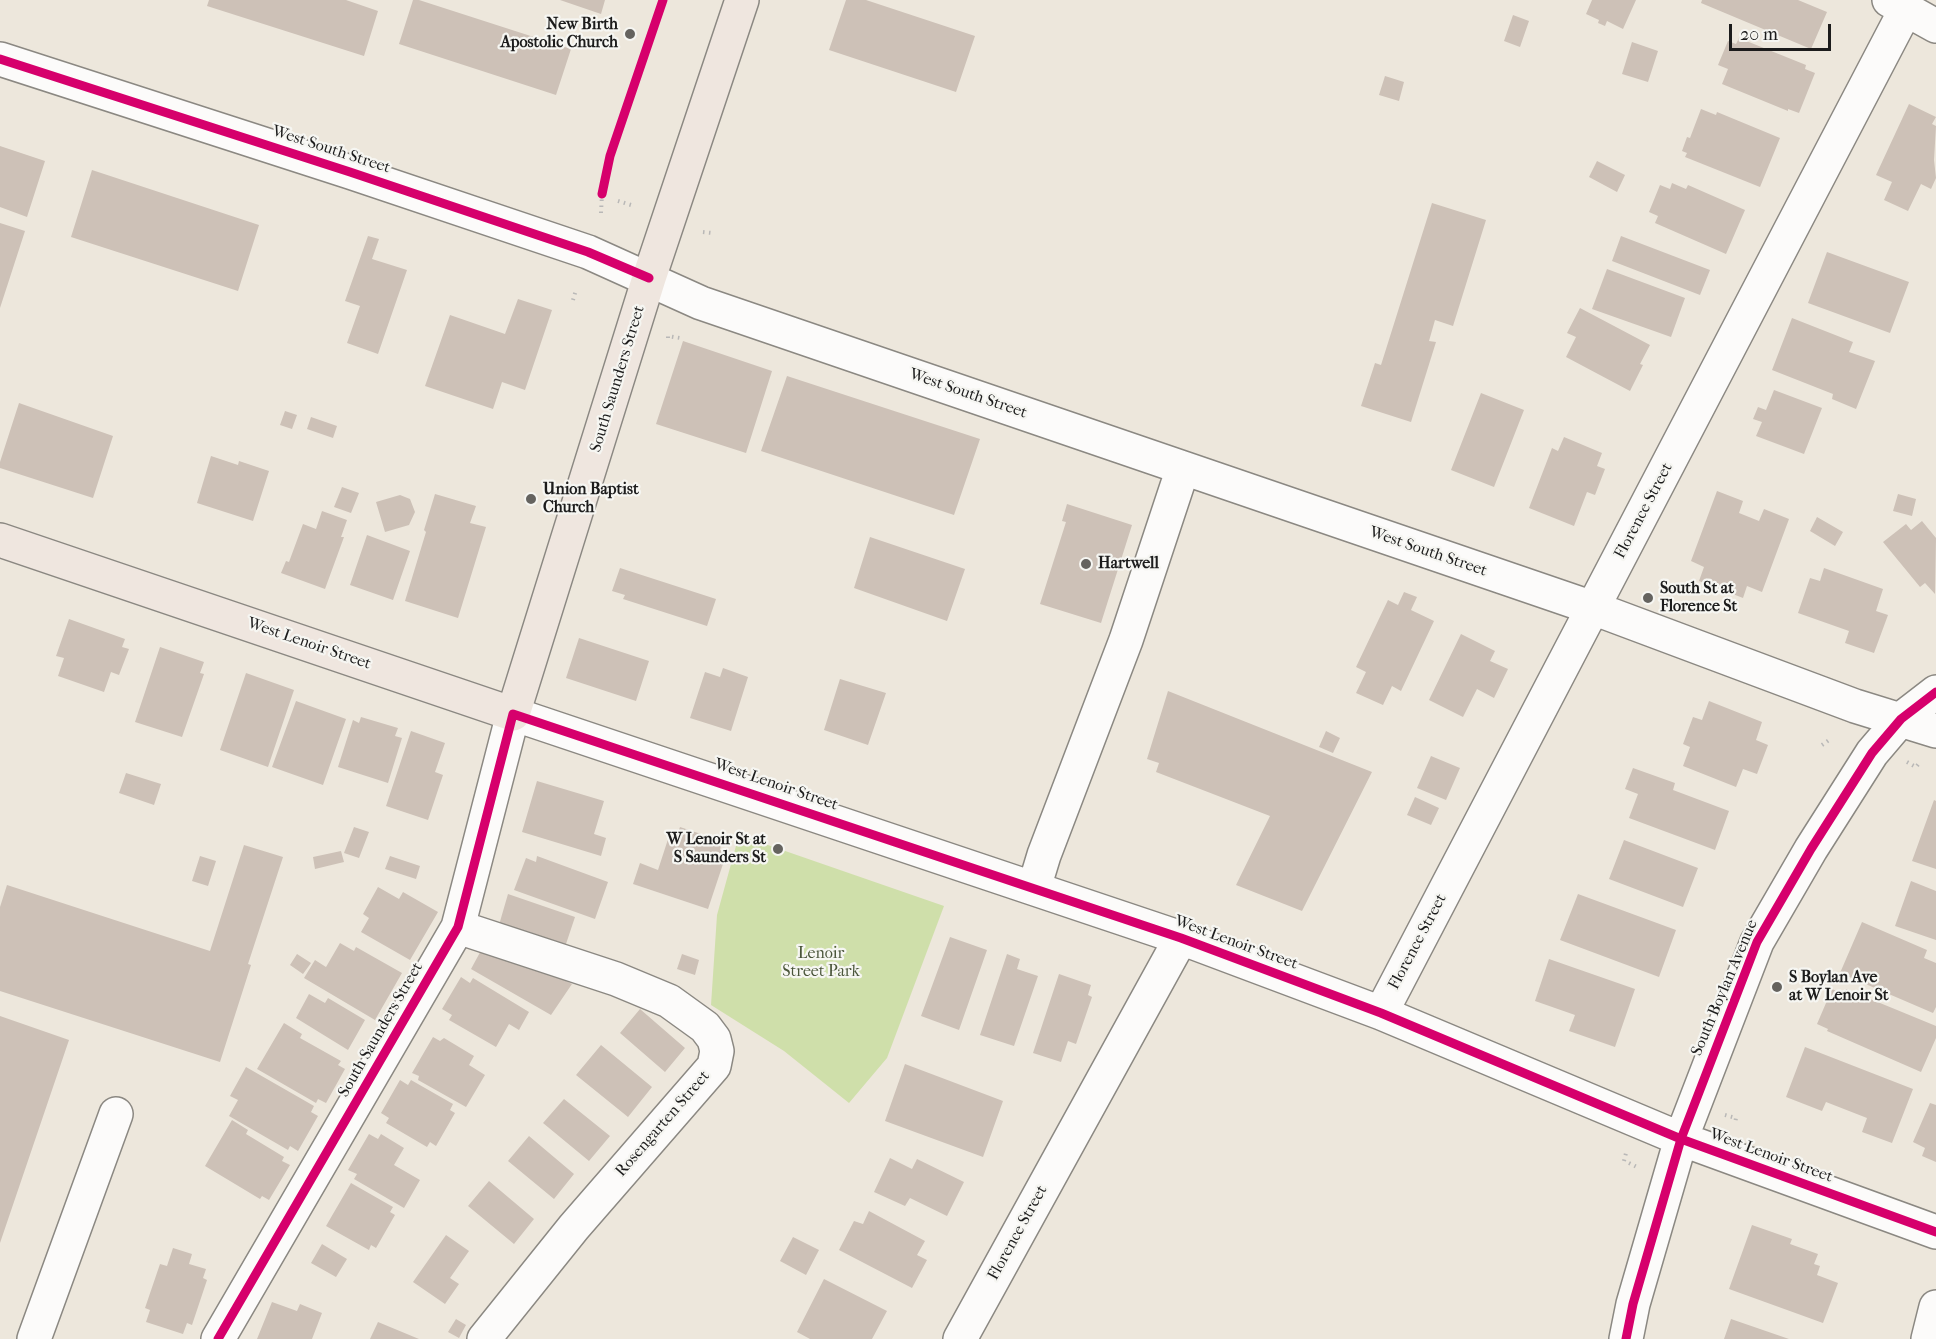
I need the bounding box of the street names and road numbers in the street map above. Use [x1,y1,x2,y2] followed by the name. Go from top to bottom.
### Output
[269,122,393,178] street label: West South Street
[587,303,649,455] street label: South Saunders Street
[907,365,1029,423] street label: West South Street
[1611,460,1677,562] street label: Florence Street
[1367,523,1489,581] street label: West South Street
[245,614,373,674] street label: West Lenoir Street
[712,755,840,815] street label: West Lenoir Street
[1385,891,1451,993] street label: Florence Street
[1172,912,1300,974] street label: West Lenoir Street
[1688,917,1762,1059] street label: South Boylan Avenue
[335,959,427,1101] street label: South Saunders Street
[612,1067,714,1181] street label: Rosengarten Street
[1707,1125,1835,1187] street label: West Lenoir Street
[984,1182,1052,1284] street label: Florence Street

